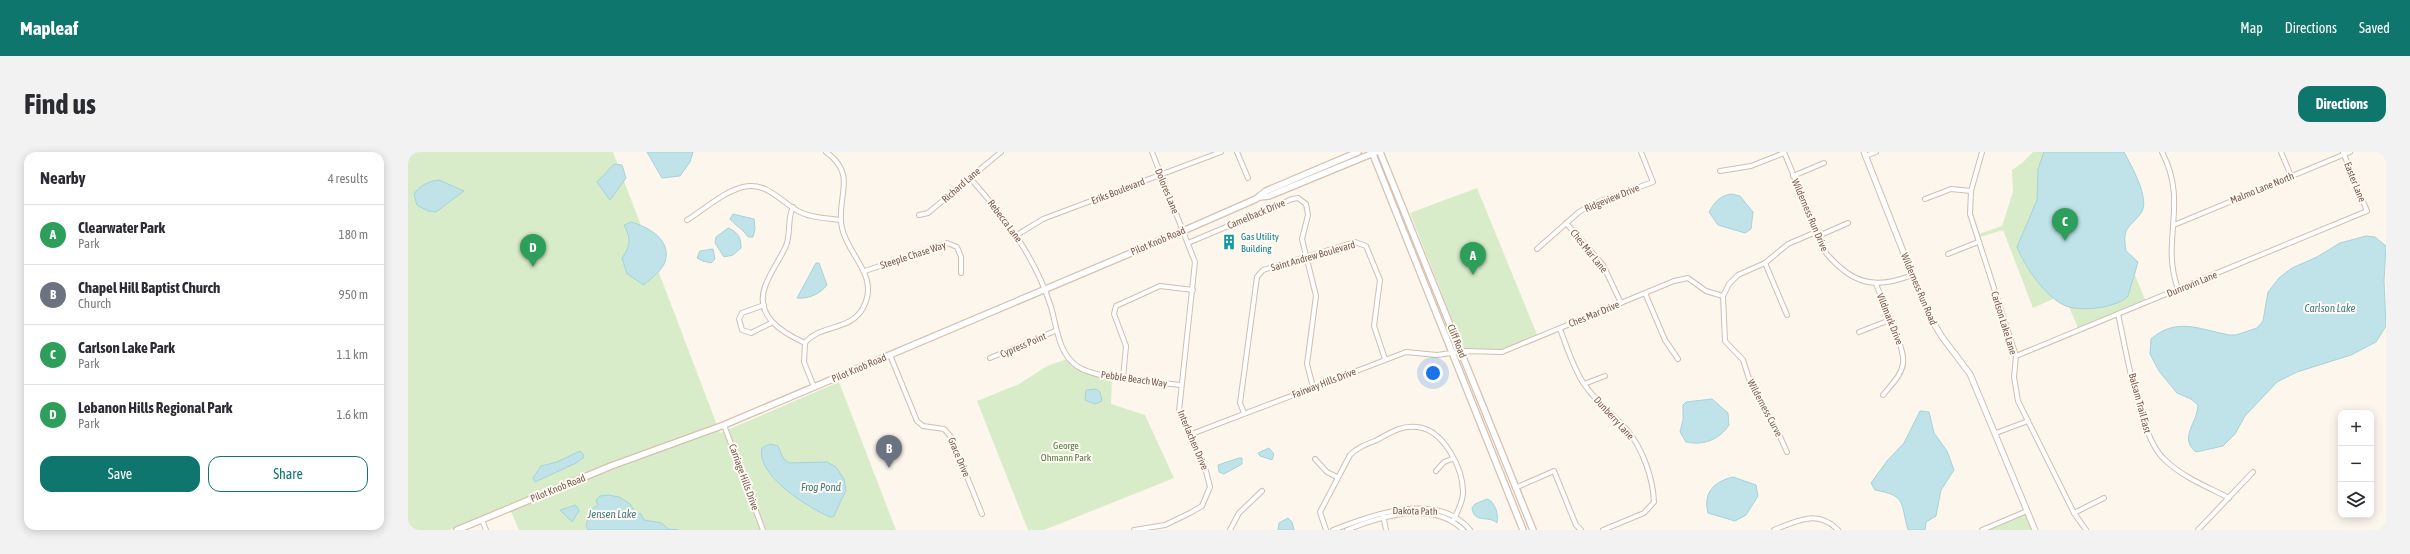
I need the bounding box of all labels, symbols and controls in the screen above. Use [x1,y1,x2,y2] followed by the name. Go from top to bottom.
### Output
[20,17,78,39] text: Mapleaf
[2240,20,2263,36] text: Map
[2285,20,2337,36] text: Directions
[2359,20,2390,36] text: Saved
[2298,86,2386,122] button: Directions
[24,88,96,120] text: Find us
[2342,160,2368,204] street label: Easter Lane
[939,165,983,205] street label: Richard Lane
[1153,167,1181,216] street label: Dolores Lane
[40,168,86,188] text: Nearby
[2229,170,2296,206] street label: Malmo Lane North
[328,171,368,186] text: 4 results
[1090,176,1147,206] street label: Eriks Boulevard
[1790,177,1830,253] street label: Wilderness Run Drive
[1583,182,1641,214] street label: Ridgeview Drive
[1225,197,1287,231] street label: Camelback Drive
[986,198,1025,245] street label: Rebecca Lane
[2052,208,2078,241] pin: C
[78,219,165,236] text: Clearwater Park
[1129,224,1187,257] street label: Pilot Knob Road
[50,227,56,242] text: A
[339,227,368,242] text: 180 m
[1568,227,1610,275] street label: Ches Mar Lane
[1241,231,1279,254] place label: Gas Utility Building
[1220,233,1238,251] building icon: Gas Utility Building
[520,234,546,267] pin: D
[78,236,100,251] text: Park
[879,239,947,271] street label: Steeple Chase Way
[1270,239,1357,273] street label: Saint Andrew Boulevard
[1460,242,1486,275] pin: A
[1899,251,1939,327] street label: Wilderness Run Road
[2165,269,2219,299] street label: Dunrovin Lane
[78,279,220,296] text: Chapel Hill Baptist Church
[50,287,56,302] text: B
[339,287,368,302] text: 950 m
[1989,290,2019,356] street label: Carlson Lake Lane
[1875,292,1905,347] street label: Vildmark Drive
[78,296,111,311] text: Church
[1567,299,1621,329] street label: Ches Mar Drive
[2304,302,2356,314] water label: Carlson Lake
[1445,323,1469,360] street label: Cliff Road
[998,330,1048,360] street label: Cypress Point
[78,339,175,356] text: Carlson Lake Park
[50,347,56,362] text: C
[337,347,368,362] text: 1.1 km
[830,351,888,384] street label: Pilot Knob Road
[78,356,100,371] text: Park
[1423,363,1443,383] your location
[1291,366,1358,400] street label: Fairway Hills Drive
[1100,369,1168,389] street label: Pebble Beach Way
[2127,372,2153,434] street label: Balsam Trail East
[1745,378,1785,439] street label: Wilderness Curve
[1592,394,1636,442] street label: Dunberry Lane
[78,399,232,416] text: Lebanon Hills Regional Park
[49,407,57,422] text: D
[337,407,368,422] text: 1.6 km
[1175,409,1211,472] street label: Interlachen Drive
[2338,410,2374,518] map controls
[2338,410,2374,446] button: +
[78,416,100,431] text: Park
[876,435,902,468] pin: B
[946,436,972,479] street label: Grace Drive
[1041,440,1092,463] park label: George Ohmann Park
[727,442,761,512] street label: Carriage Hills Drive
[2338,446,2374,482] button: −
[40,456,200,492] button: Save
[208,456,368,492] button: Share
[529,472,587,504] street label: Pilot Knob Road
[801,481,841,493] water label: Frog Pond
[2338,482,2374,518] button: layers
[1392,505,1438,517] street label: Dakota Path
[587,508,636,520] water label: Jensen Lake

